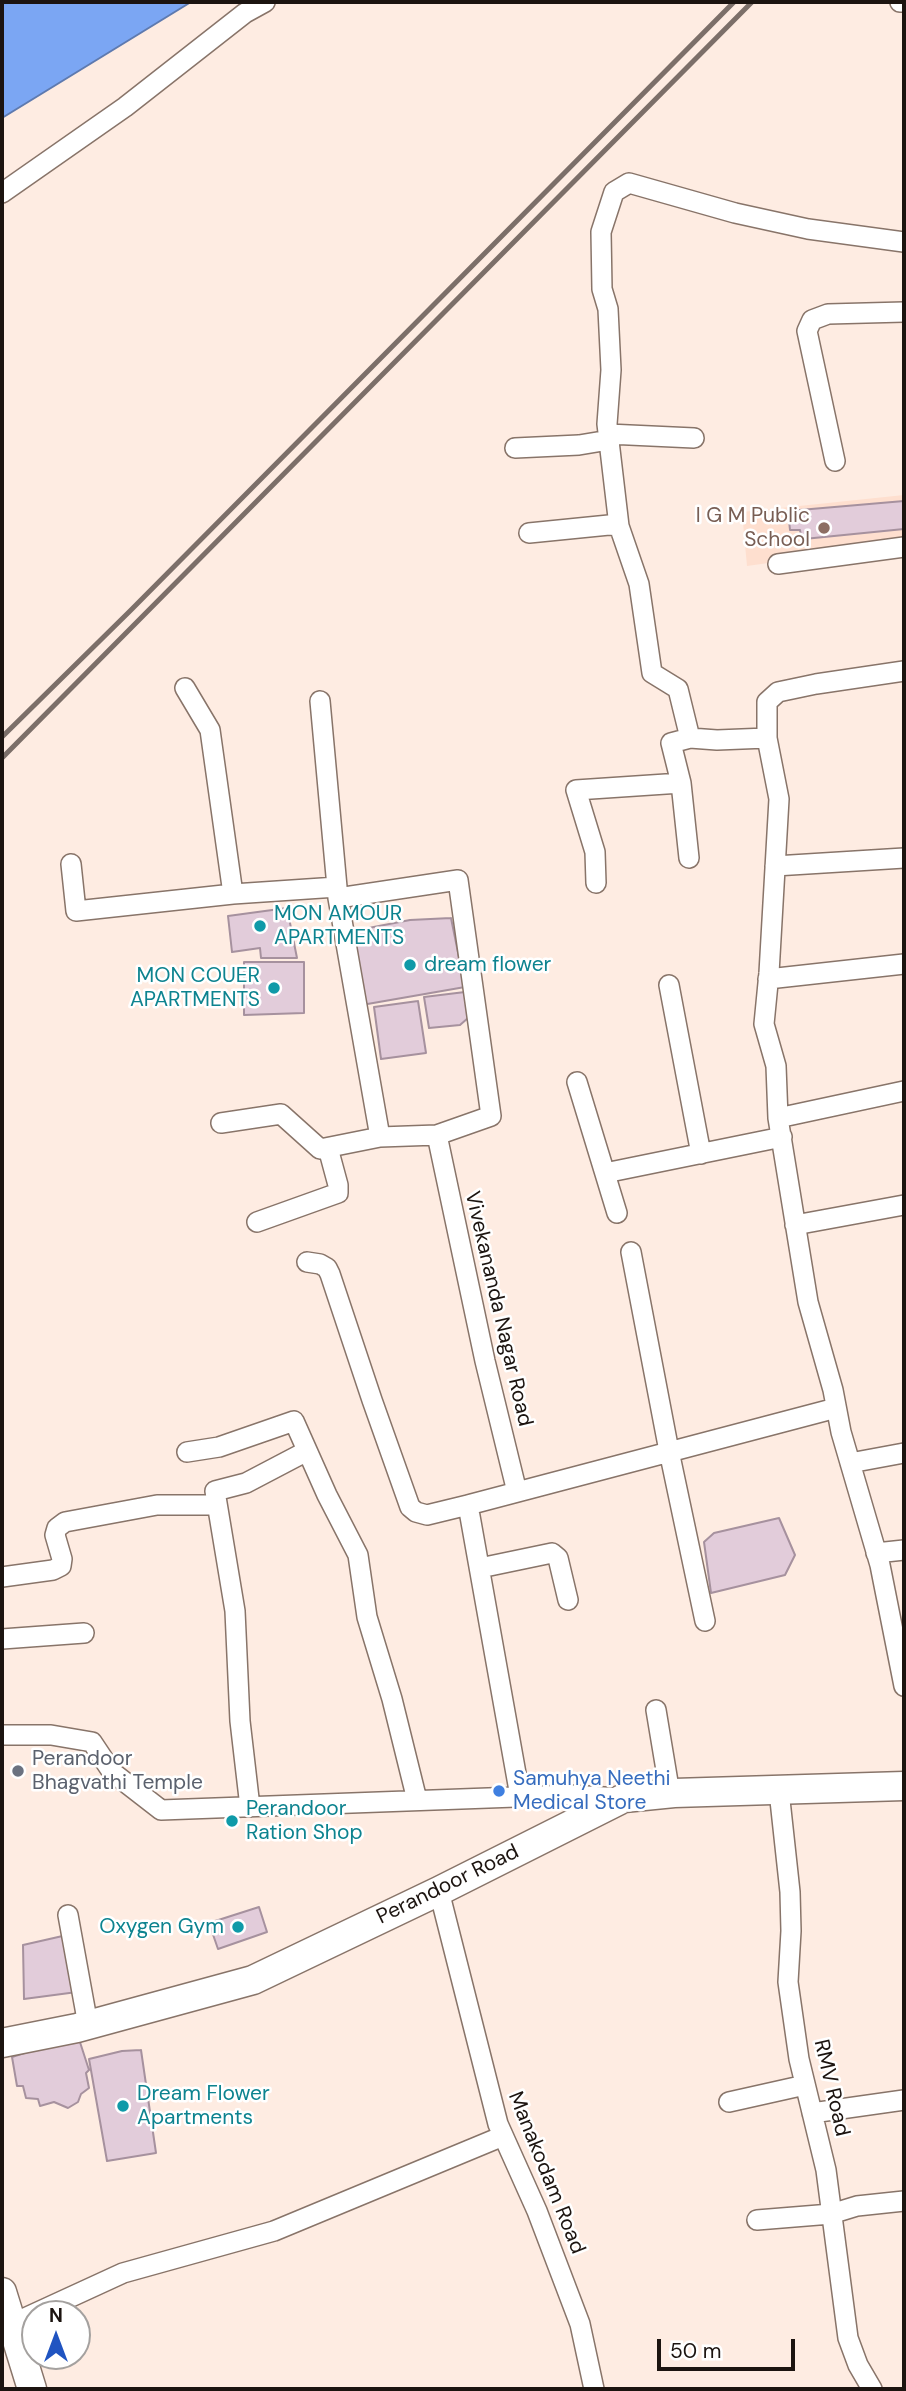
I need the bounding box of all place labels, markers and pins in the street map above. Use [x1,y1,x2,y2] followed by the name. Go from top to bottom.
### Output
[696,503,810,553] place label: I G M Public School
[816,520,832,536] marker: I G M Public School
[274,901,404,951] place label: MON AMOUR APARTMENTS
[252,918,268,934] marker: MON AMOUR APARTMENTS
[424,952,551,978] place label: dream flower
[402,957,418,973] marker: dream flower
[130,963,260,1013] place label: MON COUER APARTMENTS
[266,980,282,996] marker: MON COUER APARTMENTS
[32,1746,203,1796] place label: Perandoor Bhagvathi Temple
[10,1763,26,1779] marker: Perandoor Bhagvathi Temple
[513,1766,670,1816] place label: Samuhya Neethi Medical Store
[491,1783,507,1799] marker: Samuhya Neethi Medical Store
[246,1796,363,1846] place label: Perandoor Ration Shop
[224,1813,240,1829] marker: Perandoor Ration Shop
[99,1914,224,1940] place label: Oxygen Gym
[230,1919,246,1935] marker: Oxygen Gym
[137,2081,270,2131] place label: Dream Flower Apartments
[115,2098,131,2114] marker: Dream Flower Apartments

